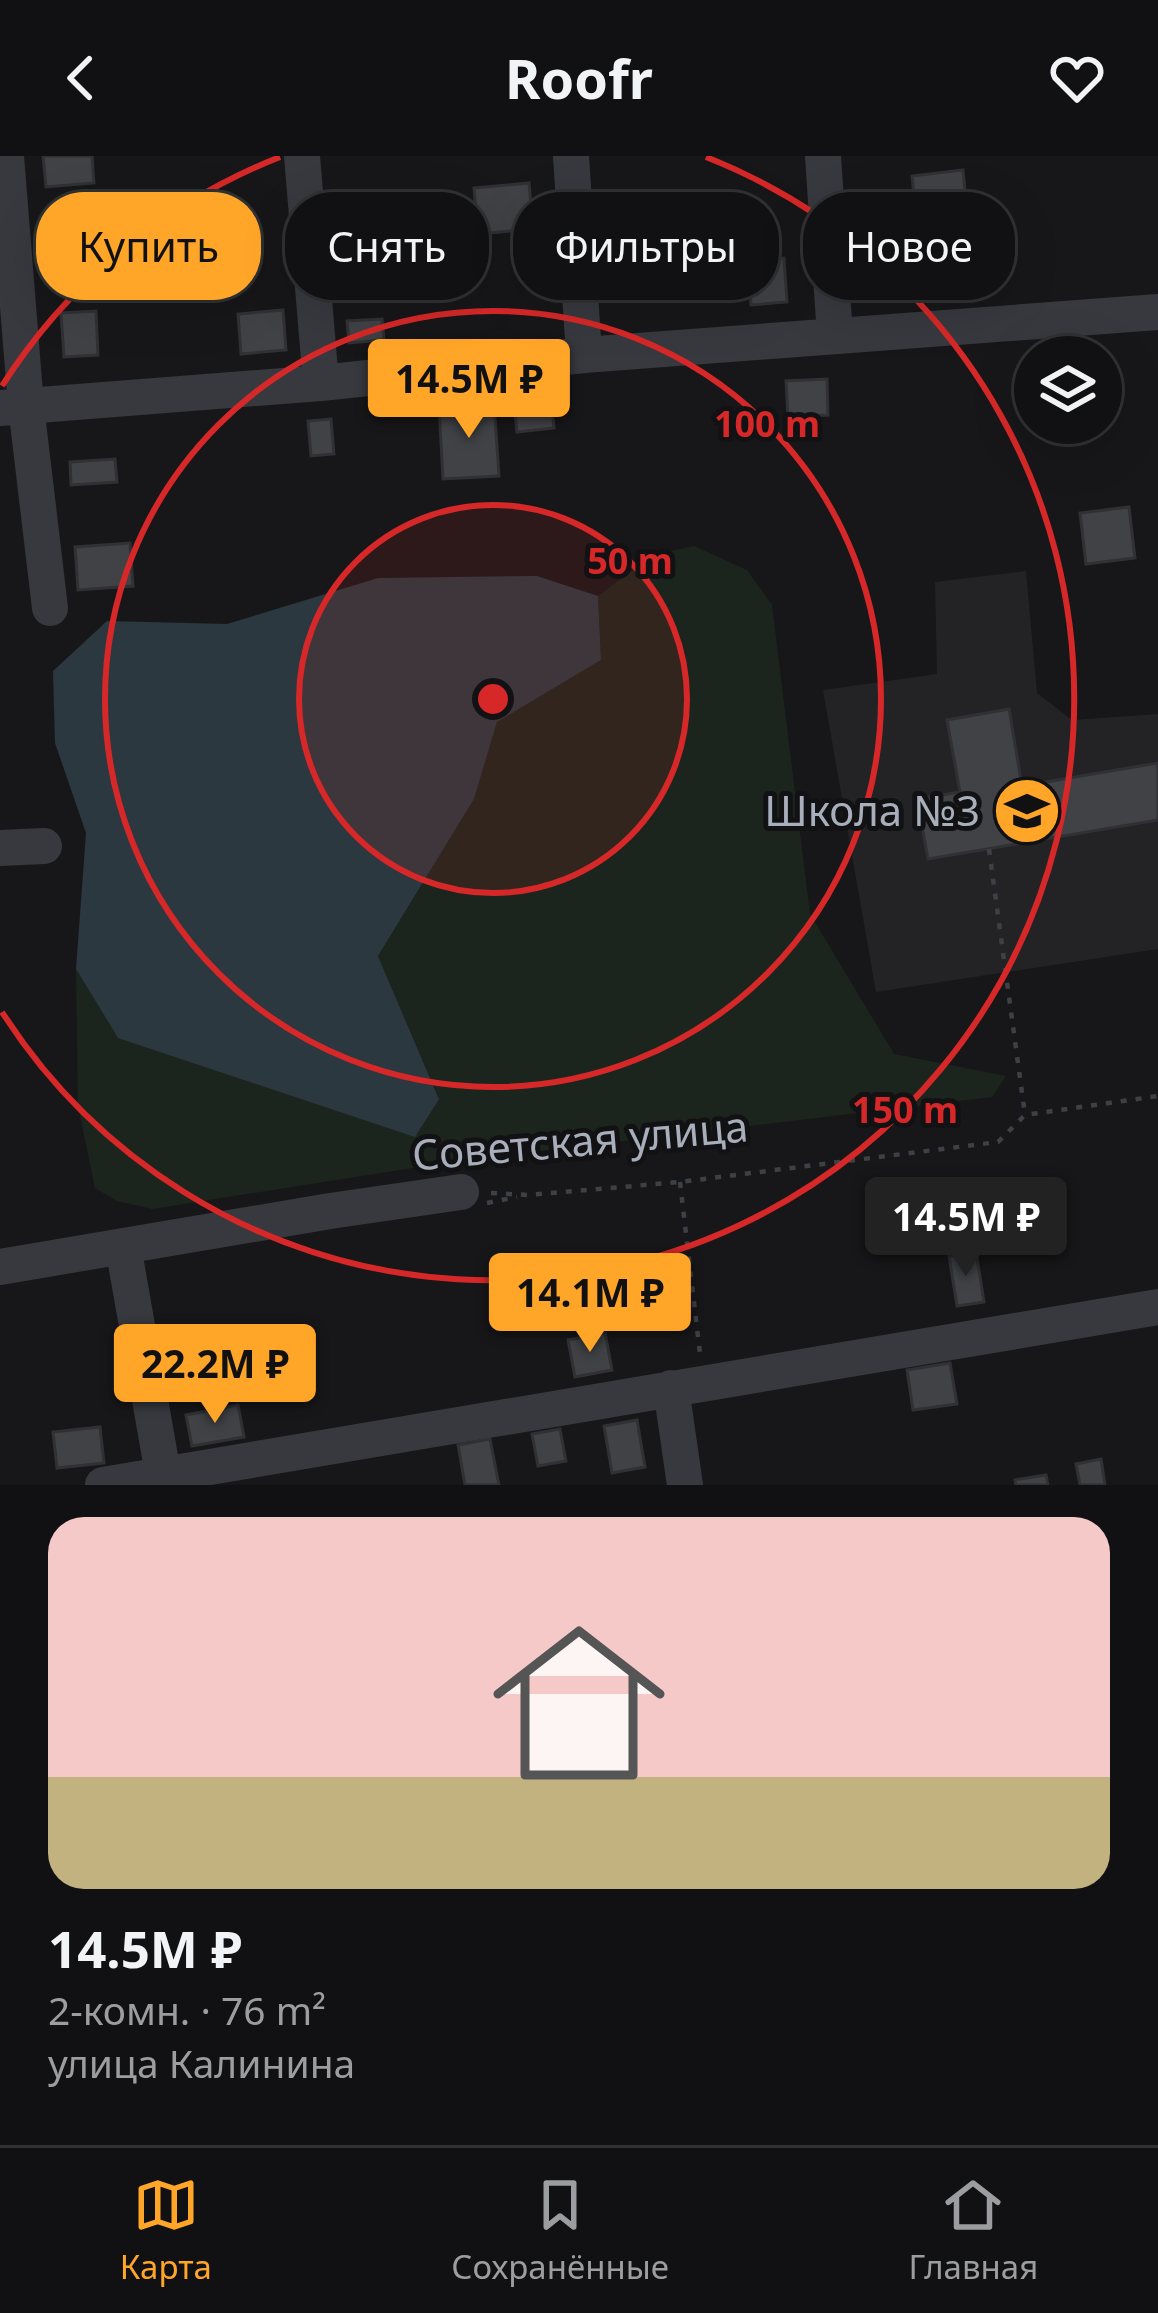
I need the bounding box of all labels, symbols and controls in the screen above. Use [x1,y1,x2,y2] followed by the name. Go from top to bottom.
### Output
[505,41,653,115] text: Roofr
[48,45,114,111] icon: back
[1044,45,1110,111] icon: heart
[36,192,261,300] chip: Купить
[285,192,489,300] chip: Снять
[513,192,779,300] chip: Фильтры
[803,192,1015,300] chip: Новое
[1014,336,1122,444] map controls
[1014,336,1122,444] button: layers
[358,339,580,441] pin: 14.5M ₽
[395,351,543,404] text: 14.5M ₽
[714,399,820,448] text: 100 m
[587,536,673,585] text: 50 m
[472,678,514,720] centre of rings
[992,776,1062,846] school or university icon: Школа №3
[764,781,980,838] place label: Школа №3
[852,1085,958,1134] text: 150 m
[409,1096,750,1183] street label: Советская улица
[855,1177,1077,1279] pin: 14.5M ₽
[892,1189,1040,1242] text: 14.5M ₽
[479,1253,701,1355] pin: 14.1M ₽
[516,1265,664,1318] text: 14.1M ₽
[104,1324,326,1426] pin: 22.2M ₽
[141,1336,289,1389] text: 22.2M ₽
[471,1595,687,1811] icon: home
[48,1913,242,1983] text: 14.5M ₽
[48,1983,326,2036] text: 2-комн. · 76 m²
[48,2036,355,2089] text: улица Калинина
[120,2172,212,2289] tab: Карта
[451,2172,669,2289] tab: Сохранённые
[908,2172,1038,2289] tab: Главная

